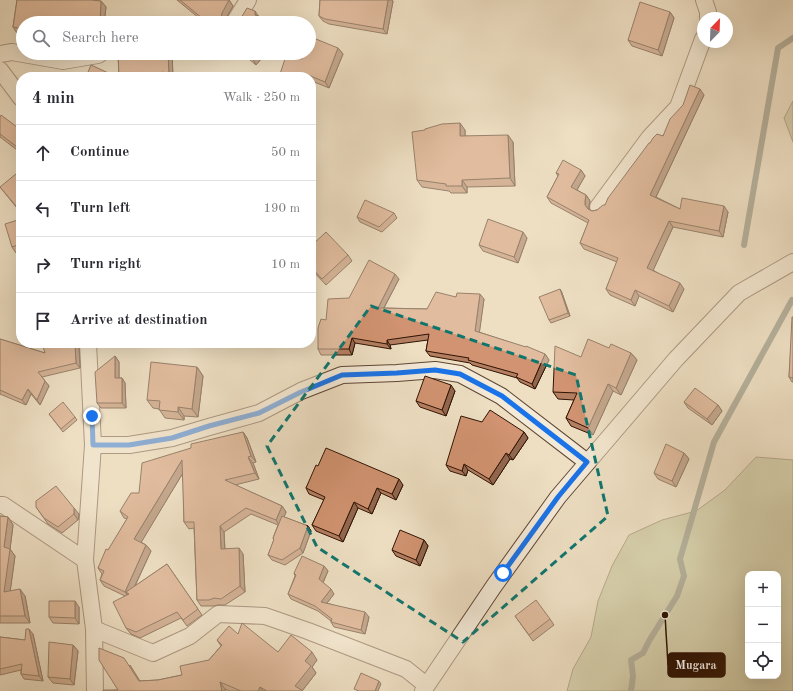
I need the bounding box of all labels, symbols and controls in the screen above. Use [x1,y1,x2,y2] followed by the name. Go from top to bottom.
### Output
[697,12,733,48] north arrow
[16,16,316,60] search box
[30,27,52,49] icon: search
[62,31,139,46] text: Search here
[32,90,75,107] text: 4 min
[223,91,300,104] text: Walk · 250 m
[32,142,54,164] icon: ahead
[70,145,129,160] text: Continue
[271,146,300,159] text: 50 m
[32,198,54,220] icon: left
[70,201,130,216] text: Turn left
[263,202,300,215] text: 190 m
[32,254,54,276] icon: right
[70,257,141,272] text: Turn right
[271,258,300,271] text: 10 m
[32,310,54,332] icon: arrive
[70,313,208,328] text: Arrive at destination
[83,407,101,425] route end
[494,564,512,582] route start
[745,571,781,679] map controls
[745,571,781,607] button: +
[745,607,781,643] button: −
[745,643,781,679] button: locate
[668,653,725,677] callout: Mugara
[675,660,717,672] text: Mugara

